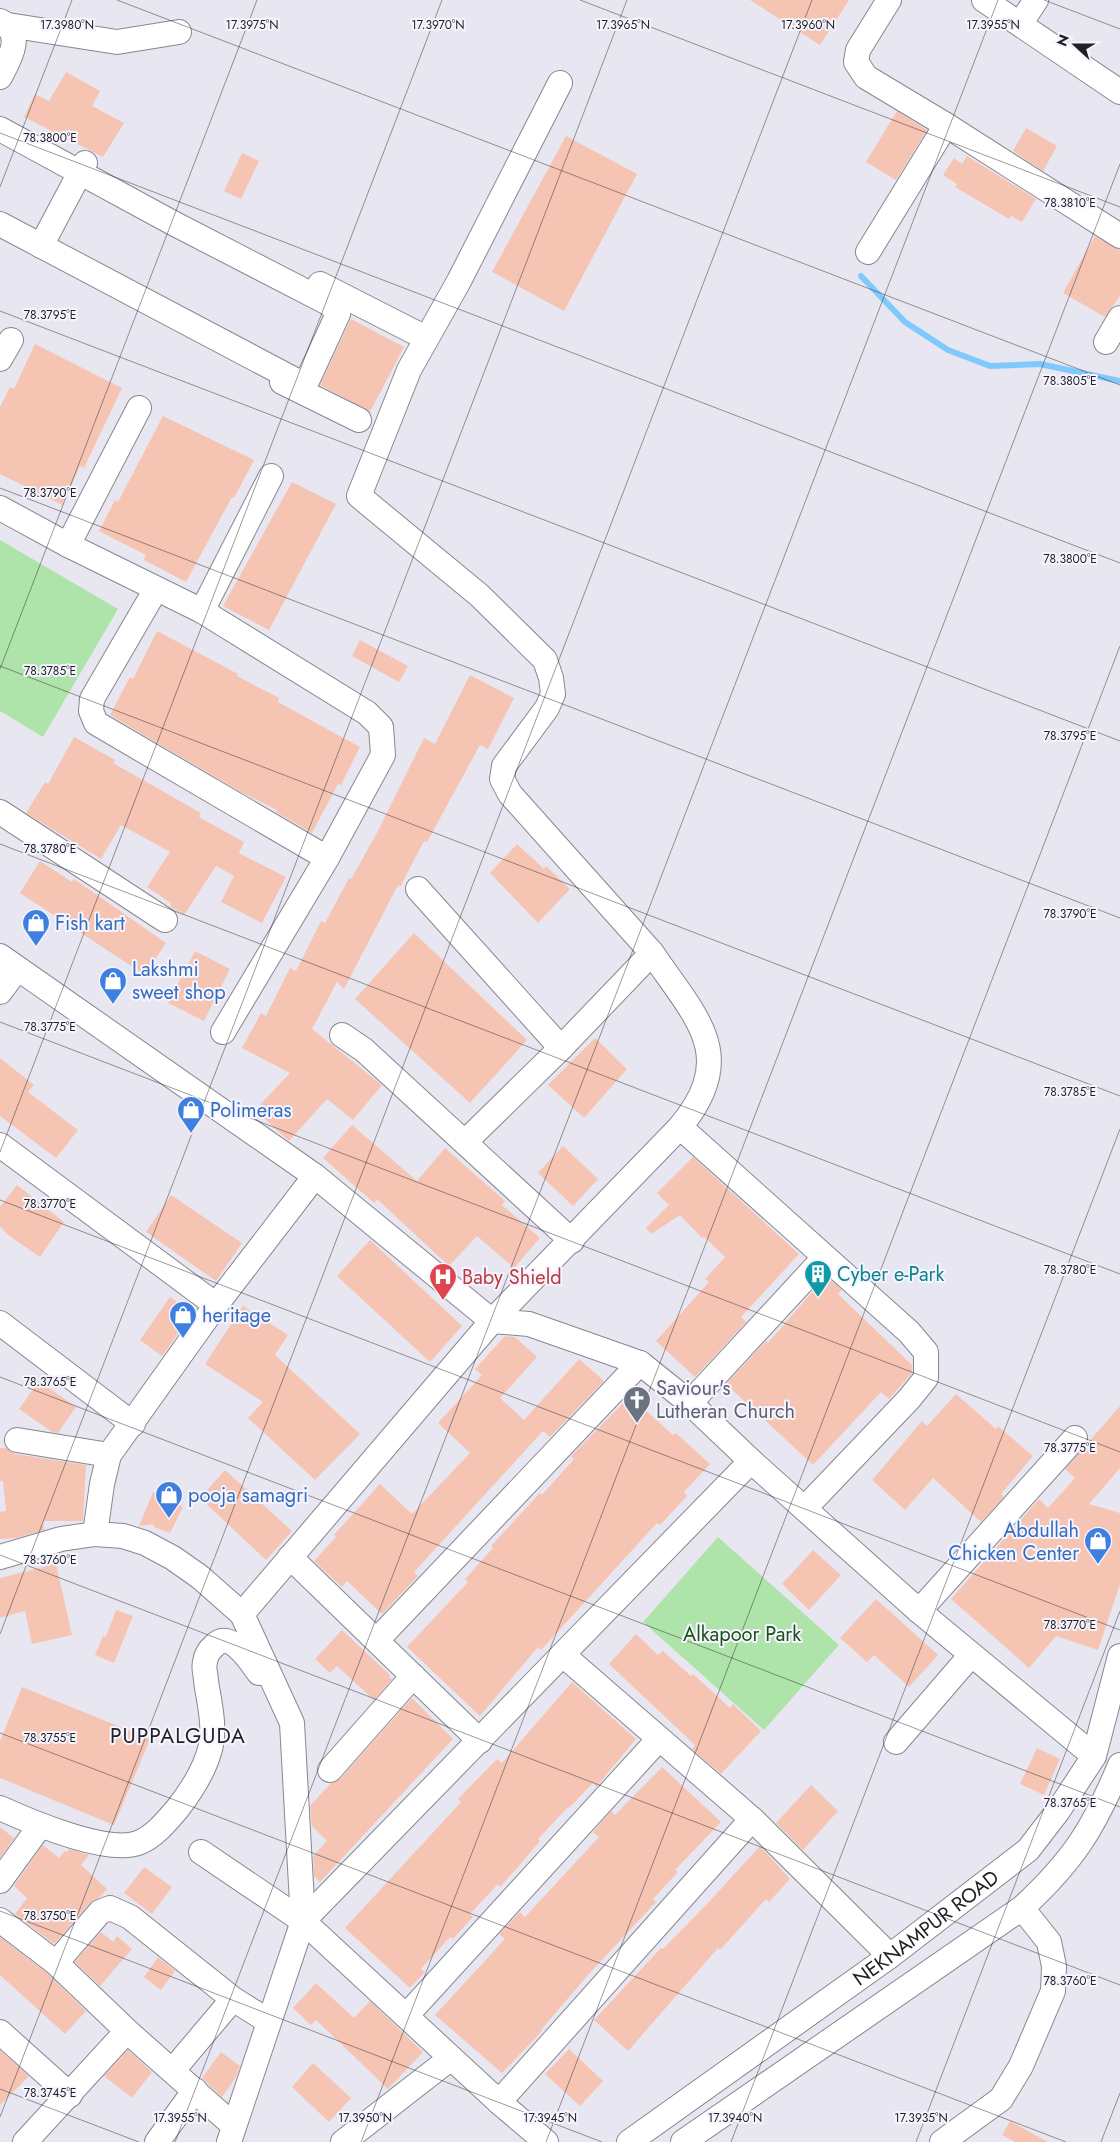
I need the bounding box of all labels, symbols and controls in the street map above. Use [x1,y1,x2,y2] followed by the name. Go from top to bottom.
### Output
[40,16,94,34] text: 17.3980°N
[226,16,278,34] text: 17.3975°N
[411,16,465,34] text: 17.3970°N
[596,16,650,34] text: 17.3965°N
[781,16,835,34] text: 17.3960°N
[966,16,1020,34] text: 17.3955°N
[1050,20,1100,70] north arrow
[1052,32,1074,49] text: N
[23,129,77,147] text: 78.3800°E
[1044,194,1096,212] text: 78.3810°E
[24,306,76,324] text: 78.3795°E
[1043,372,1097,390] text: 78.3805°E
[24,484,77,502] text: 78.3790°E
[1043,550,1097,568] text: 78.3800°E
[24,662,76,680] text: 78.3785°E
[1044,727,1096,745] text: 78.3795°E
[24,840,76,858] text: 78.3780°E
[1044,905,1097,923] text: 78.3790°E
[21,908,51,947] shop icon: Fish kart
[55,909,125,938] place label: Fish kart
[132,955,226,1007] place label: Lakshmi sweet shop
[98,966,128,1005] shop icon: Lakshmi sweet shop
[24,1018,76,1036] text: 78.3775°E
[1044,1083,1096,1101] text: 78.3785°E
[176,1095,206,1134] shop icon: Polimeras
[210,1096,292,1125] place label: Polimeras
[24,1195,76,1213] text: 78.3770°E
[803,1259,833,1298] building icon: Cyber e-Park
[837,1260,944,1289] place label: Cyber e-Park
[1044,1261,1096,1279] text: 78.3780°E
[428,1262,458,1301] hospital icon: Baby Shield
[462,1263,562,1292] place label: Baby Shield
[168,1300,198,1339] shop icon: heritage
[202,1301,271,1330] place label: heritage
[24,1373,76,1391] text: 78.3765°E
[656,1374,795,1426] place label: Saviour's Lutheran Church
[622,1385,652,1424] church icon: Saviour's Lutheran Church
[1044,1439,1096,1457] text: 78.3775°E
[154,1480,184,1519] shop icon: pooja samagri
[188,1481,308,1510] place label: pooja samagri
[948,1516,1079,1568] place label: Abdullah Chicken Center
[1083,1526,1113,1565] shop icon: Abdullah Chicken Center
[24,1551,77,1569] text: 78.3760°E
[1044,1616,1096,1634] text: 78.3770°E
[683,1620,801,1649] park label: Alkapoor Park
[110,1721,246,1751] district label: PUPPALGUDA
[24,1729,76,1747] text: 78.3755°E
[1044,1794,1096,1812] text: 78.3765°E
[847,1863,1005,1993] street label: NEKNAMPUR ROAD
[24,1907,76,1925] text: 78.3750°E
[1044,1972,1097,1990] text: 78.3760°E
[24,2084,76,2102] text: 78.3745°E
[153,2109,207,2127] text: 17.3955°N
[338,2109,392,2127] text: 17.3950°N
[523,2109,577,2127] text: 17.3945°N
[708,2109,762,2127] text: 17.3940°N
[894,2109,948,2127] text: 17.3935°N

